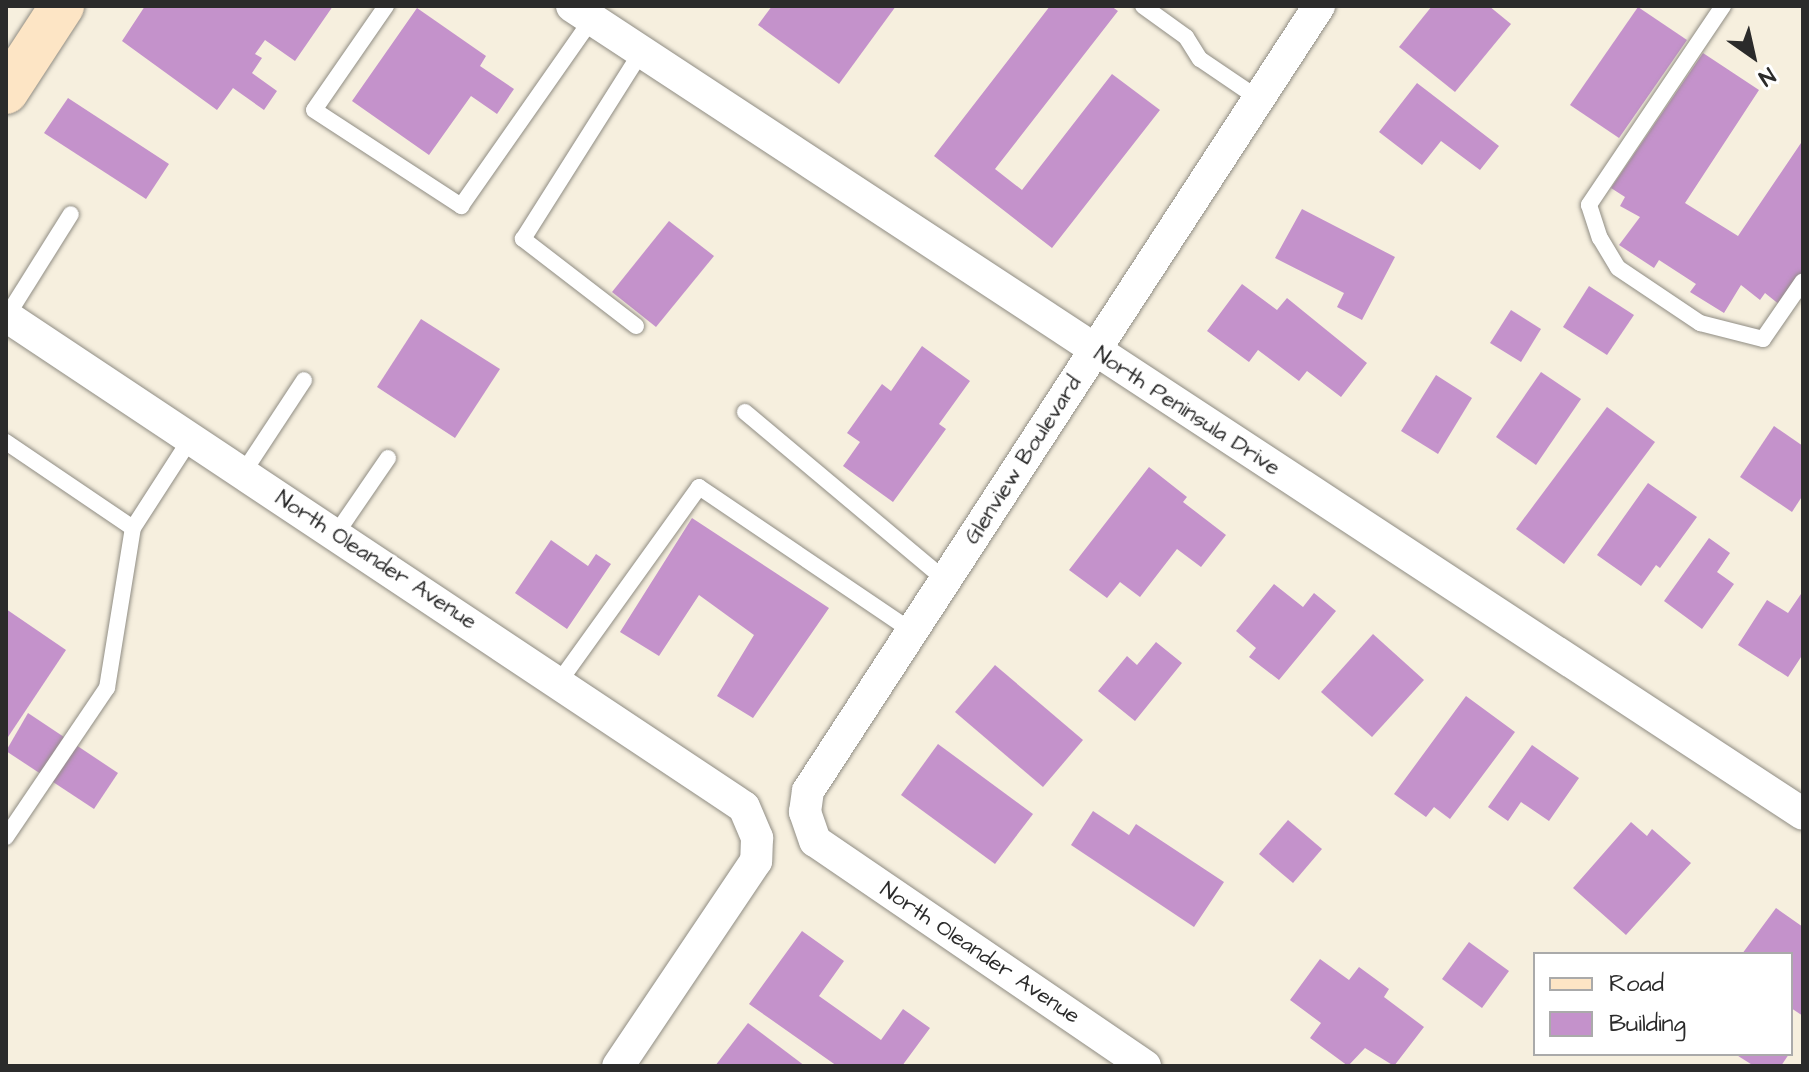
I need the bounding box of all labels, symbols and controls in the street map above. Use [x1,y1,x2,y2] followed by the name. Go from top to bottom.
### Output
[1713,16,1793,96] north arrow
[1752,60,1781,93] text: N
[1089,341,1285,481] street label: North Peninsula Drive
[959,371,1087,549] street label: Glenview Boulevard
[270,485,482,635] street label: North Oleander Avenue
[875,876,1085,1030] street label: North Oleander Avenue
[1533,952,1793,1056] legend
[1609,967,1664,1001] text: Road
[1609,1007,1686,1041] text: Building

